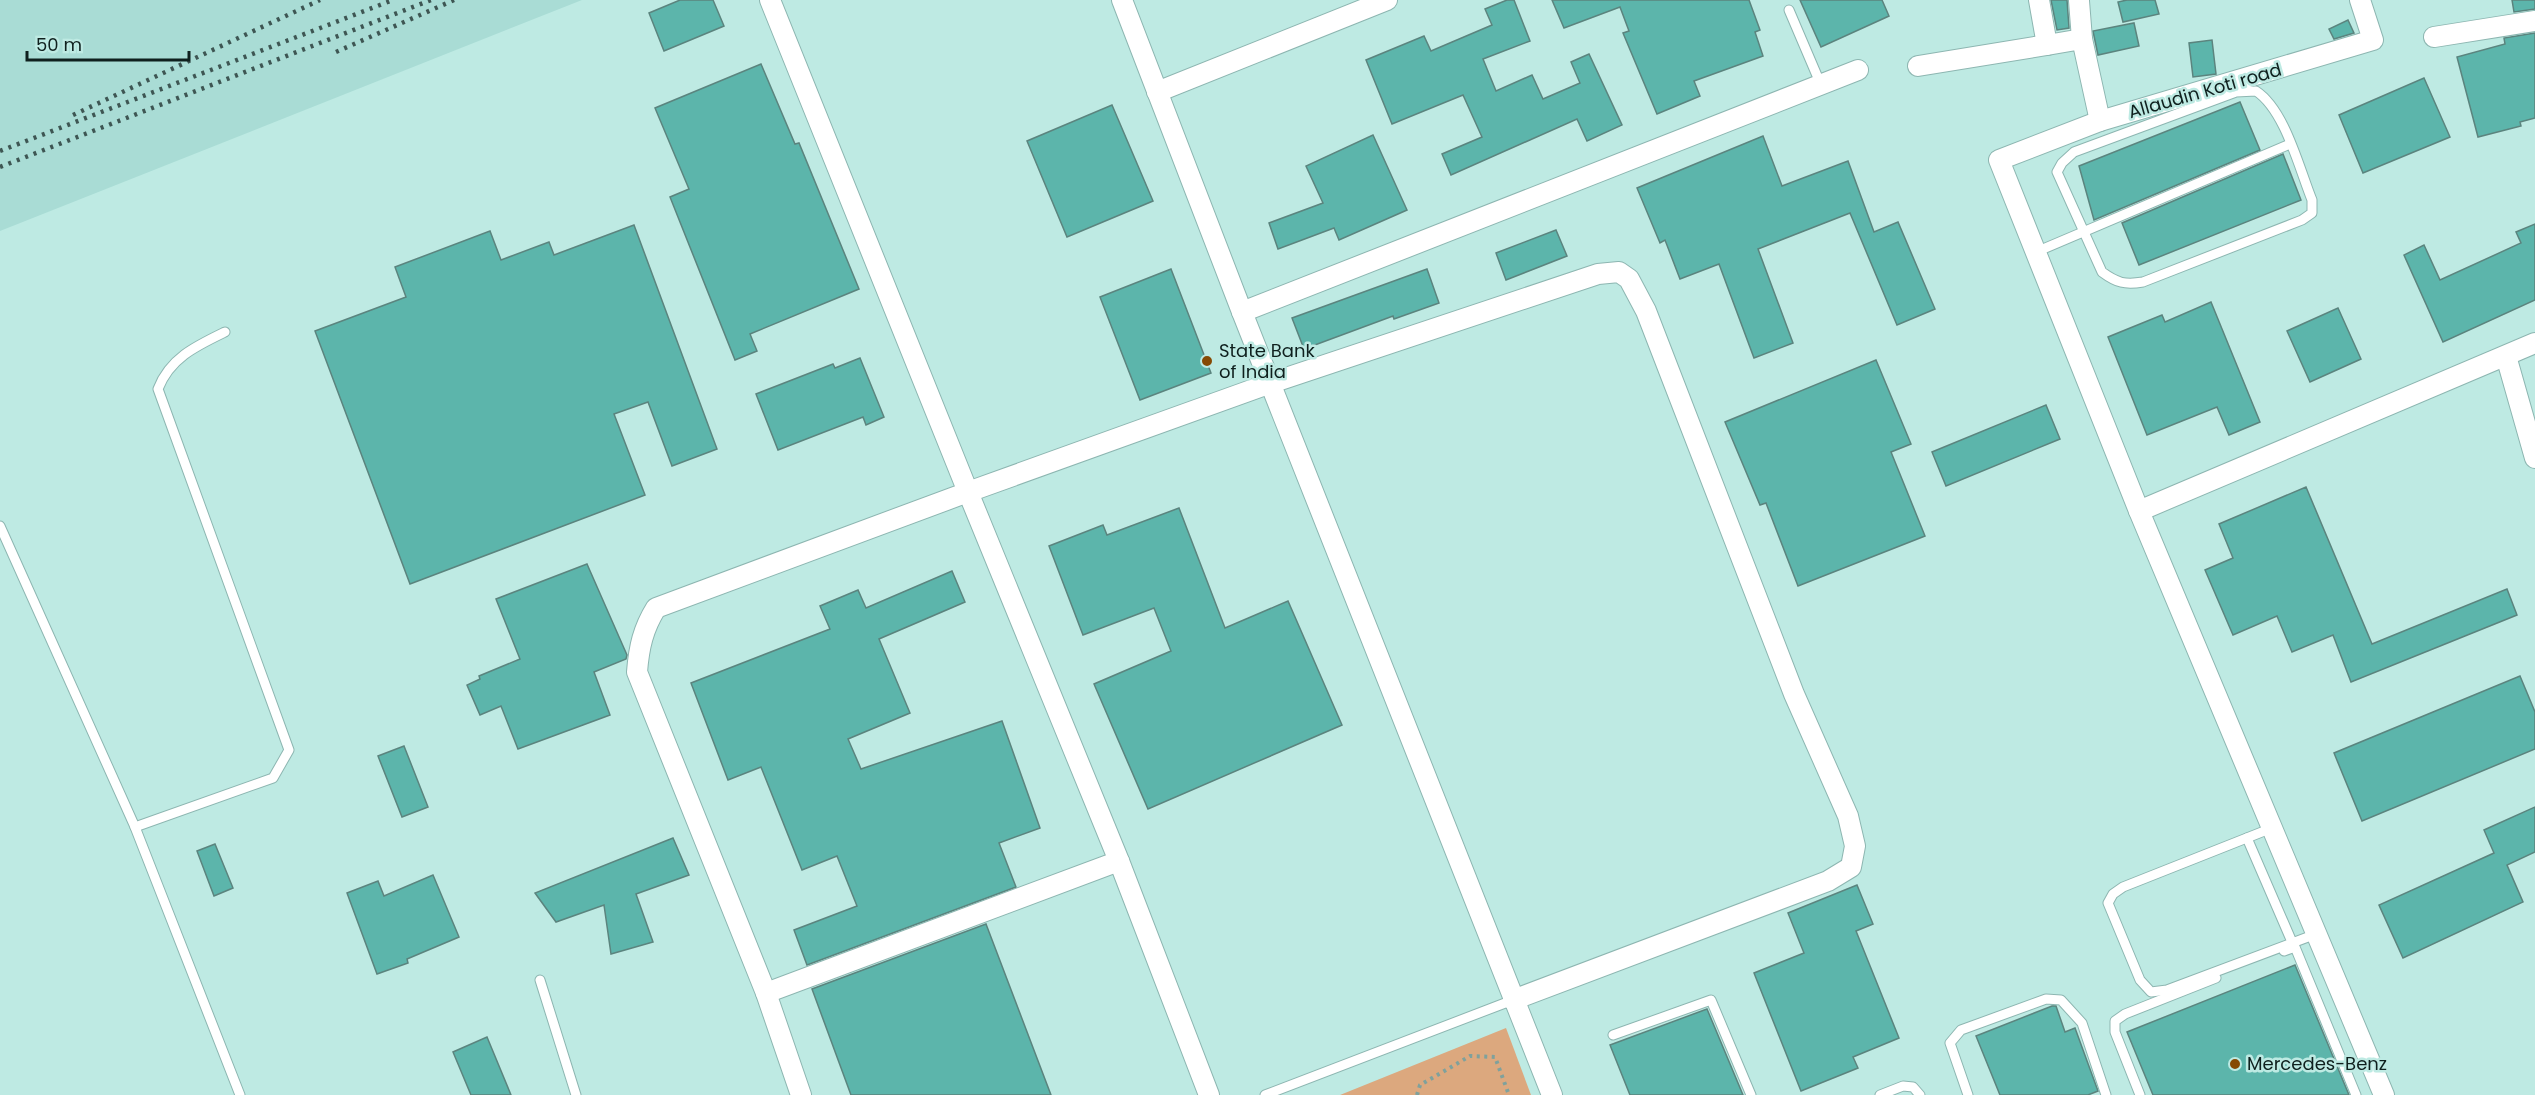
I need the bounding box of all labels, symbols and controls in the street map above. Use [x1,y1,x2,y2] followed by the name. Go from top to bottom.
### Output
[27,24,189,62] scale bar
[36,32,82,57] text: 50 m
[2125,57,2284,124] street label: Allaudin Koti road
[1219,338,1316,384] place label: State Bank of India
[1200,354,1214,368] marker: State Bank of India
[2247,1051,2387,1076] place label: Mercedes-Benz
[2228,1057,2242,1071] marker: Mercedes-Benz

